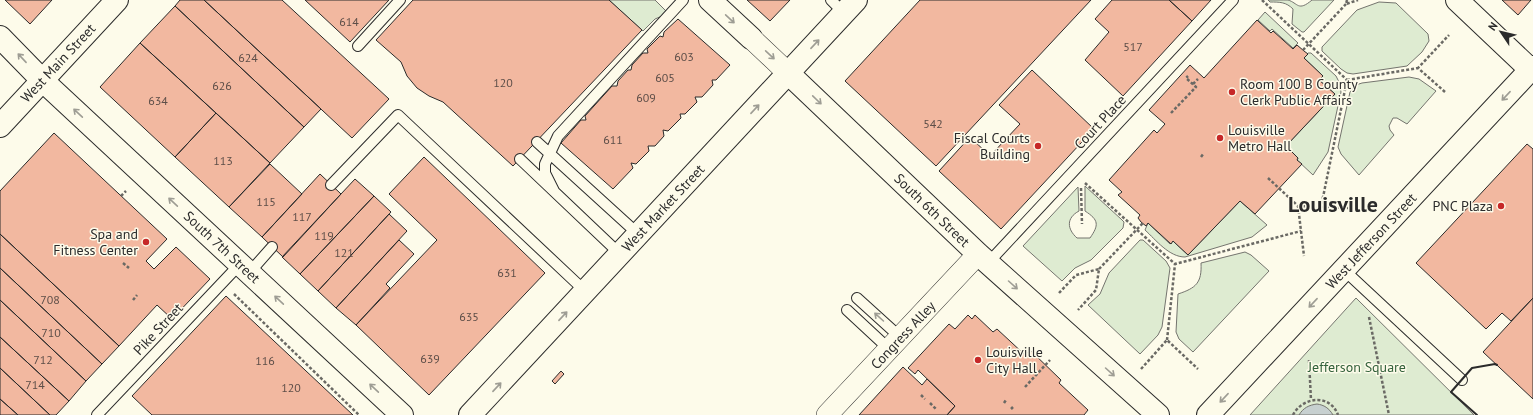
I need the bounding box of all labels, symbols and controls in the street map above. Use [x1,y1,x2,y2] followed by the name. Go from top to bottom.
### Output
[1481,12,1521,52] north arrow
[339,14,359,29] house number: 614
[725,14,735,23] one-way arrow
[1485,19,1501,33] text: N
[17,20,99,106] street label: West Main Street
[1123,39,1143,54] house number: 517
[810,40,819,50] one-way arrow
[674,49,694,64] house number: 603
[238,50,258,65] house number: 624
[764,50,774,59] one-way arrow
[17,53,26,63] one-way arrow
[655,70,675,85] house number: 605
[493,75,513,90] house number: 120
[1240,75,1358,109] place label: Room 100 B County Clerk Public Affairs
[212,78,232,93] house number: 626
[1227,87,1237,97] marker: Room 100 B County Clerk Public Affairs
[636,90,656,105] house number: 609
[1070,91,1130,153] street label: Court Place
[1502,91,1511,101] one-way arrow
[148,93,168,108] house number: 634
[812,95,822,105] one-way arrow
[750,104,760,114] one-way arrow
[73,109,83,118] one-way arrow
[923,116,943,131] house number: 542
[1228,121,1291,155] place label: Louisville Metro Hall
[954,129,1030,163] place label: Fiscal Courts Building
[603,132,623,147] house number: 611
[1215,133,1225,143] marker: Louisville Metro Hall
[1033,141,1043,151] marker: Fiscal Courts Building
[213,153,233,168] house number: 113
[618,160,708,256] street label: West Market Street
[890,169,974,251] street label: South 6th Street
[1322,189,1420,293] street label: West Jefferson Street
[1288,190,1378,218] district label: Louisville
[256,194,276,209] house number: 115
[168,197,178,207] one-way arrow
[1433,197,1493,215] place label: PNC Plaza
[1496,201,1506,211] marker: PNC Plaza
[180,207,264,287] street label: South 7th Street
[292,209,312,224] house number: 117
[53,225,138,259] place label: Spa and Fitness Center
[314,228,334,243] house number: 119
[141,237,151,247] marker: Spa and Fitness Center
[334,245,354,260] house number: 121
[497,265,517,280] house number: 631
[1008,281,1018,290] one-way arrow
[40,292,60,307] house number: 708
[274,295,284,305] one-way arrow
[867,297,940,373] street label: Congress Alley
[1308,298,1317,308] one-way arrow
[129,299,187,359] street label: Pike Street
[459,309,479,324] house number: 635
[558,310,567,321] one-way arrow
[874,313,884,322] one-way arrow
[41,325,61,340] house number: 710
[986,343,1043,377] place label: Louisville City Hall
[420,351,440,366] house number: 639
[33,352,53,367] house number: 712
[255,353,275,368] house number: 116
[973,355,983,365] marker: Louisville City Hall
[1307,358,1406,376] park label: Jefferson Square
[1105,367,1115,377] one-way arrow
[25,377,45,392] house number: 714
[281,380,301,395] house number: 120
[492,382,501,392] one-way arrow
[369,384,379,393] one-way arrow
[1219,393,1229,403] one-way arrow

